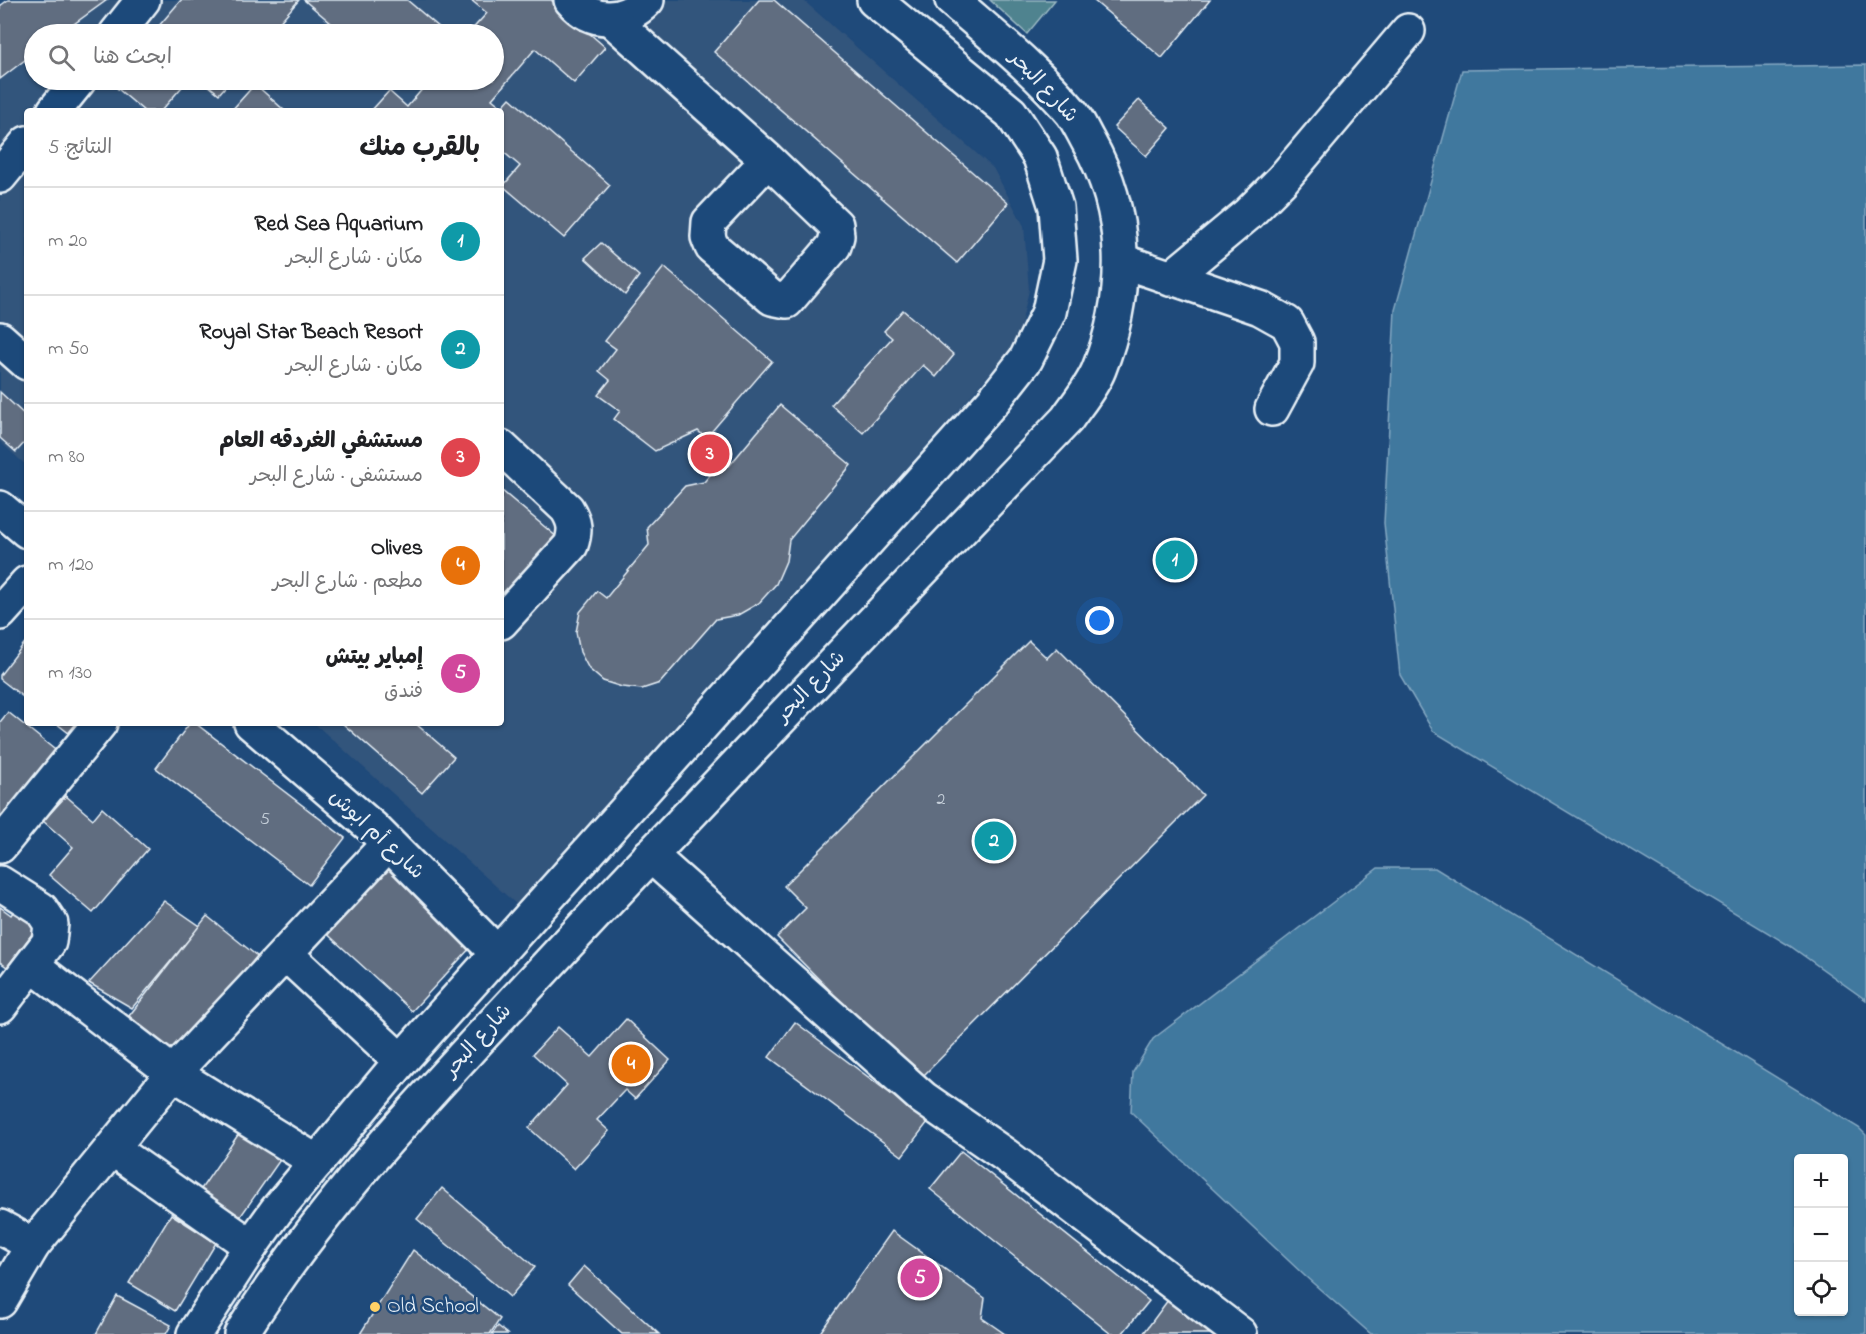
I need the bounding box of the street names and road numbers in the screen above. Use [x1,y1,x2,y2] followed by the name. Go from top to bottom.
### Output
[1000,42,1085,130] street label: شارع البحر
[768,644,853,731] street label: شارع البحر
[322,783,430,887] street label: شارع أم ابوش
[435,998,519,1086] street label: شارع البحر

